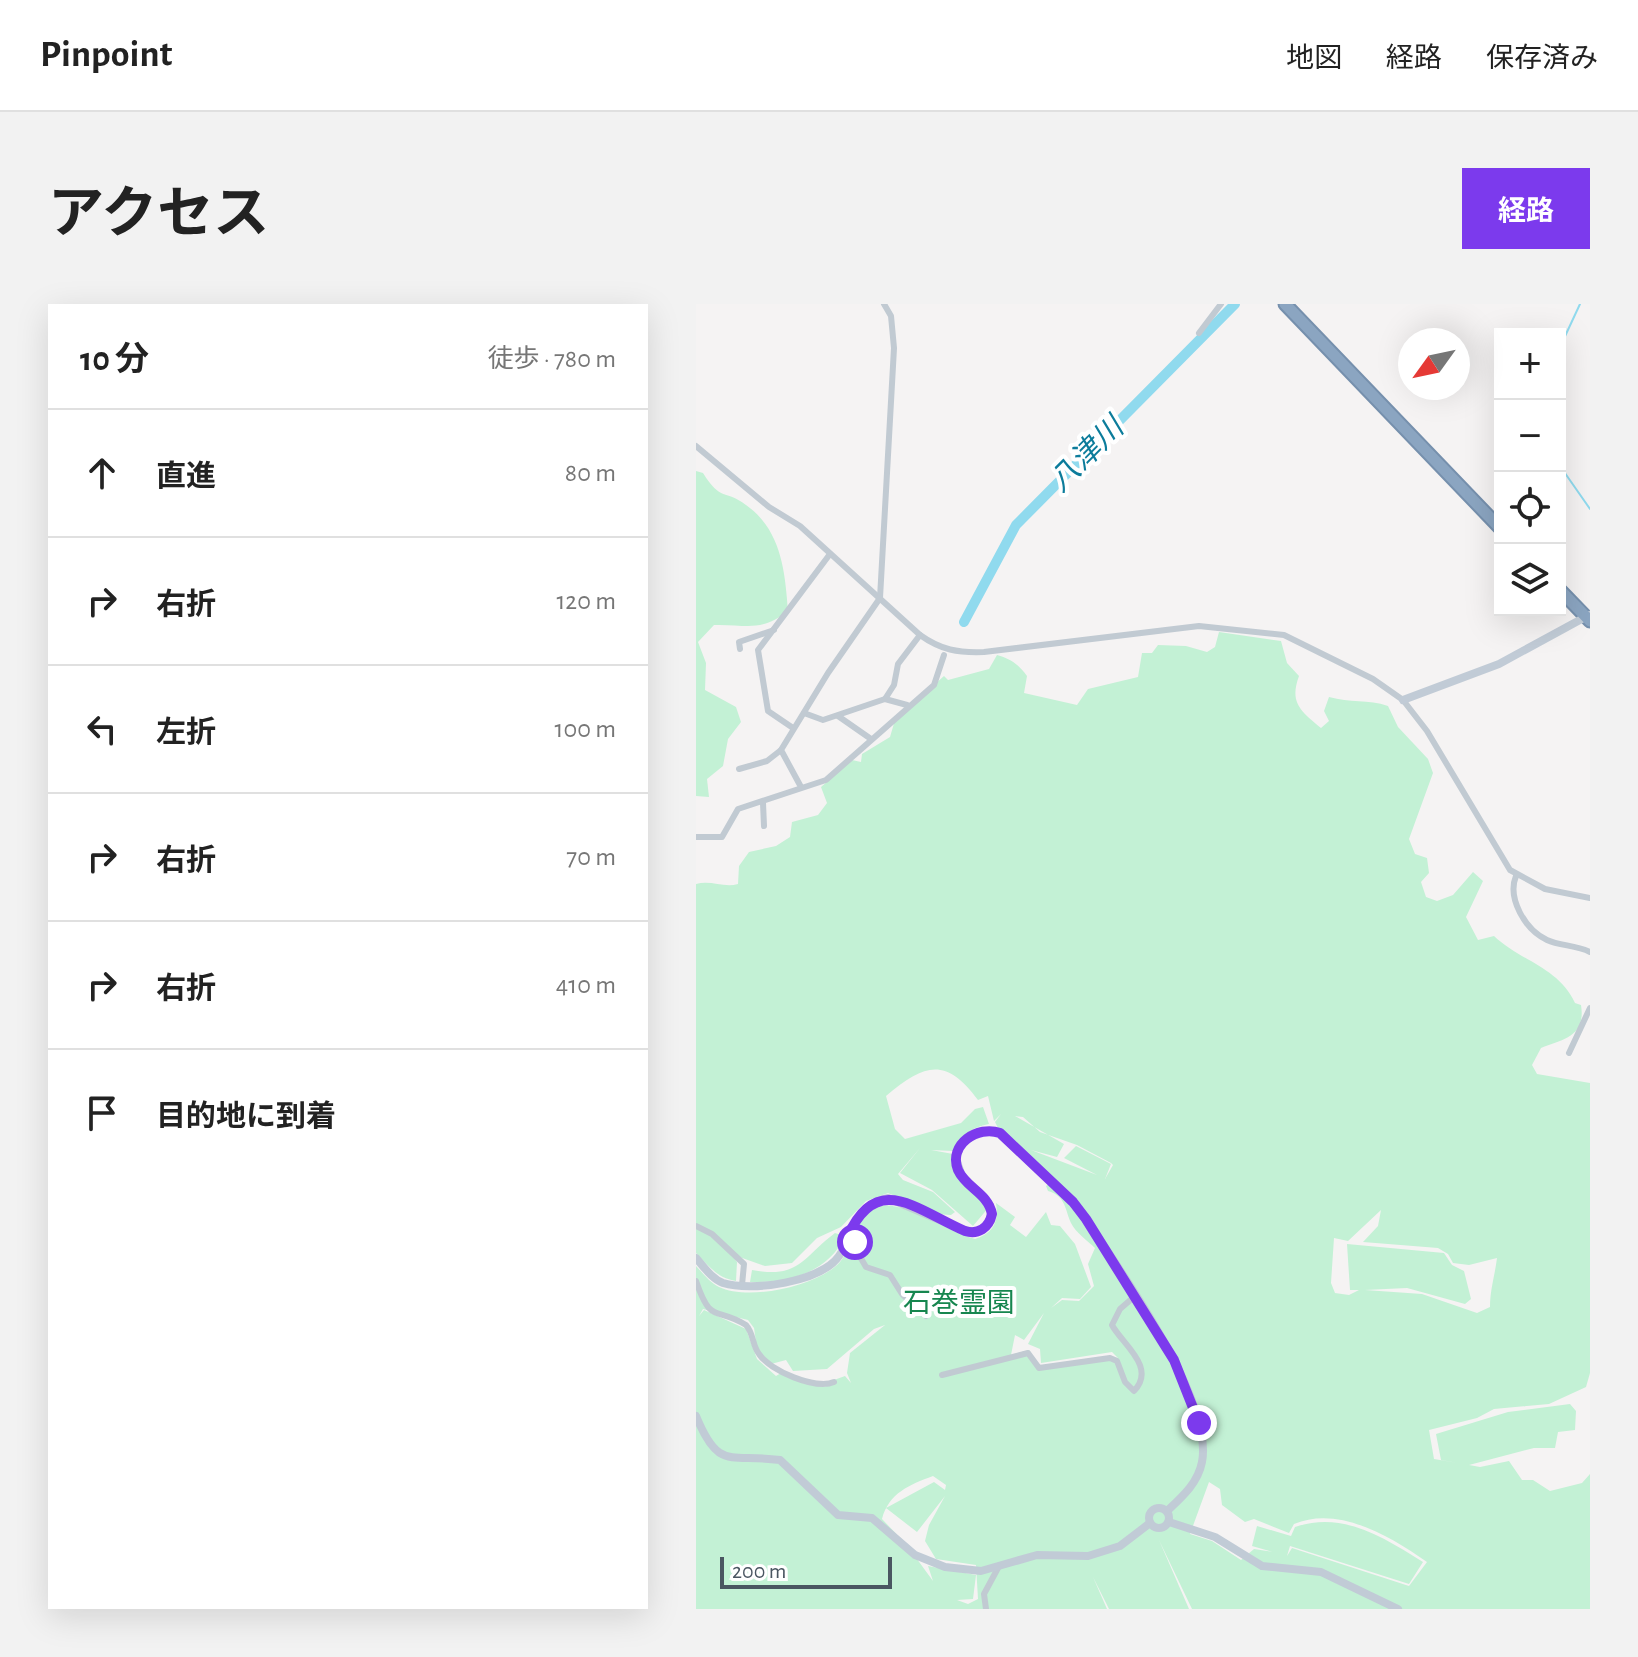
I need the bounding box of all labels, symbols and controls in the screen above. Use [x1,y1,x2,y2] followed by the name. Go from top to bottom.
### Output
[40,36,172,74] text: Pinpoint
[1286,45,1342,73] text: 地図
[1386,45,1442,73] text: 経路
[1486,45,1598,73] text: 保存済み
[1462,168,1590,249] button: 経路
[48,187,269,243] text: アクセス
[1398,328,1470,400] north arrow
[1494,328,1566,616] map controls
[1494,328,1566,400] button: +
[80,343,149,377] text: 10 分
[487,346,616,372] text: 徒歩 · 780 m
[1494,400,1566,472] button: −
[1043,409,1131,497] water label: 八津川
[80,451,124,495] icon: ahead
[565,460,616,486] text: 80 m
[156,462,216,492] text: 直進
[1494,472,1566,544] button: locate
[1494,544,1566,616] button: layers
[80,579,124,623] icon: right
[556,588,616,614] text: 120 m
[156,590,216,620] text: 右折
[80,707,124,751] icon: left
[555,716,616,742] text: 100 m
[156,718,216,748] text: 左折
[80,835,124,879] icon: right
[566,844,616,870] text: 70 m
[156,846,216,876] text: 右折
[80,963,124,1007] icon: right
[556,972,616,998] text: 410 m
[156,974,216,1004] text: 右折
[80,1091,124,1135] icon: arrive
[156,1102,336,1132] text: 目的地に到着
[837,1224,873,1260] route start
[903,1288,1015,1318] park label: 石巻霊園
[1181,1405,1217,1441] route end
[720,1553,892,1589] scale bar
[732,1560,786,1582] text: 200 m

